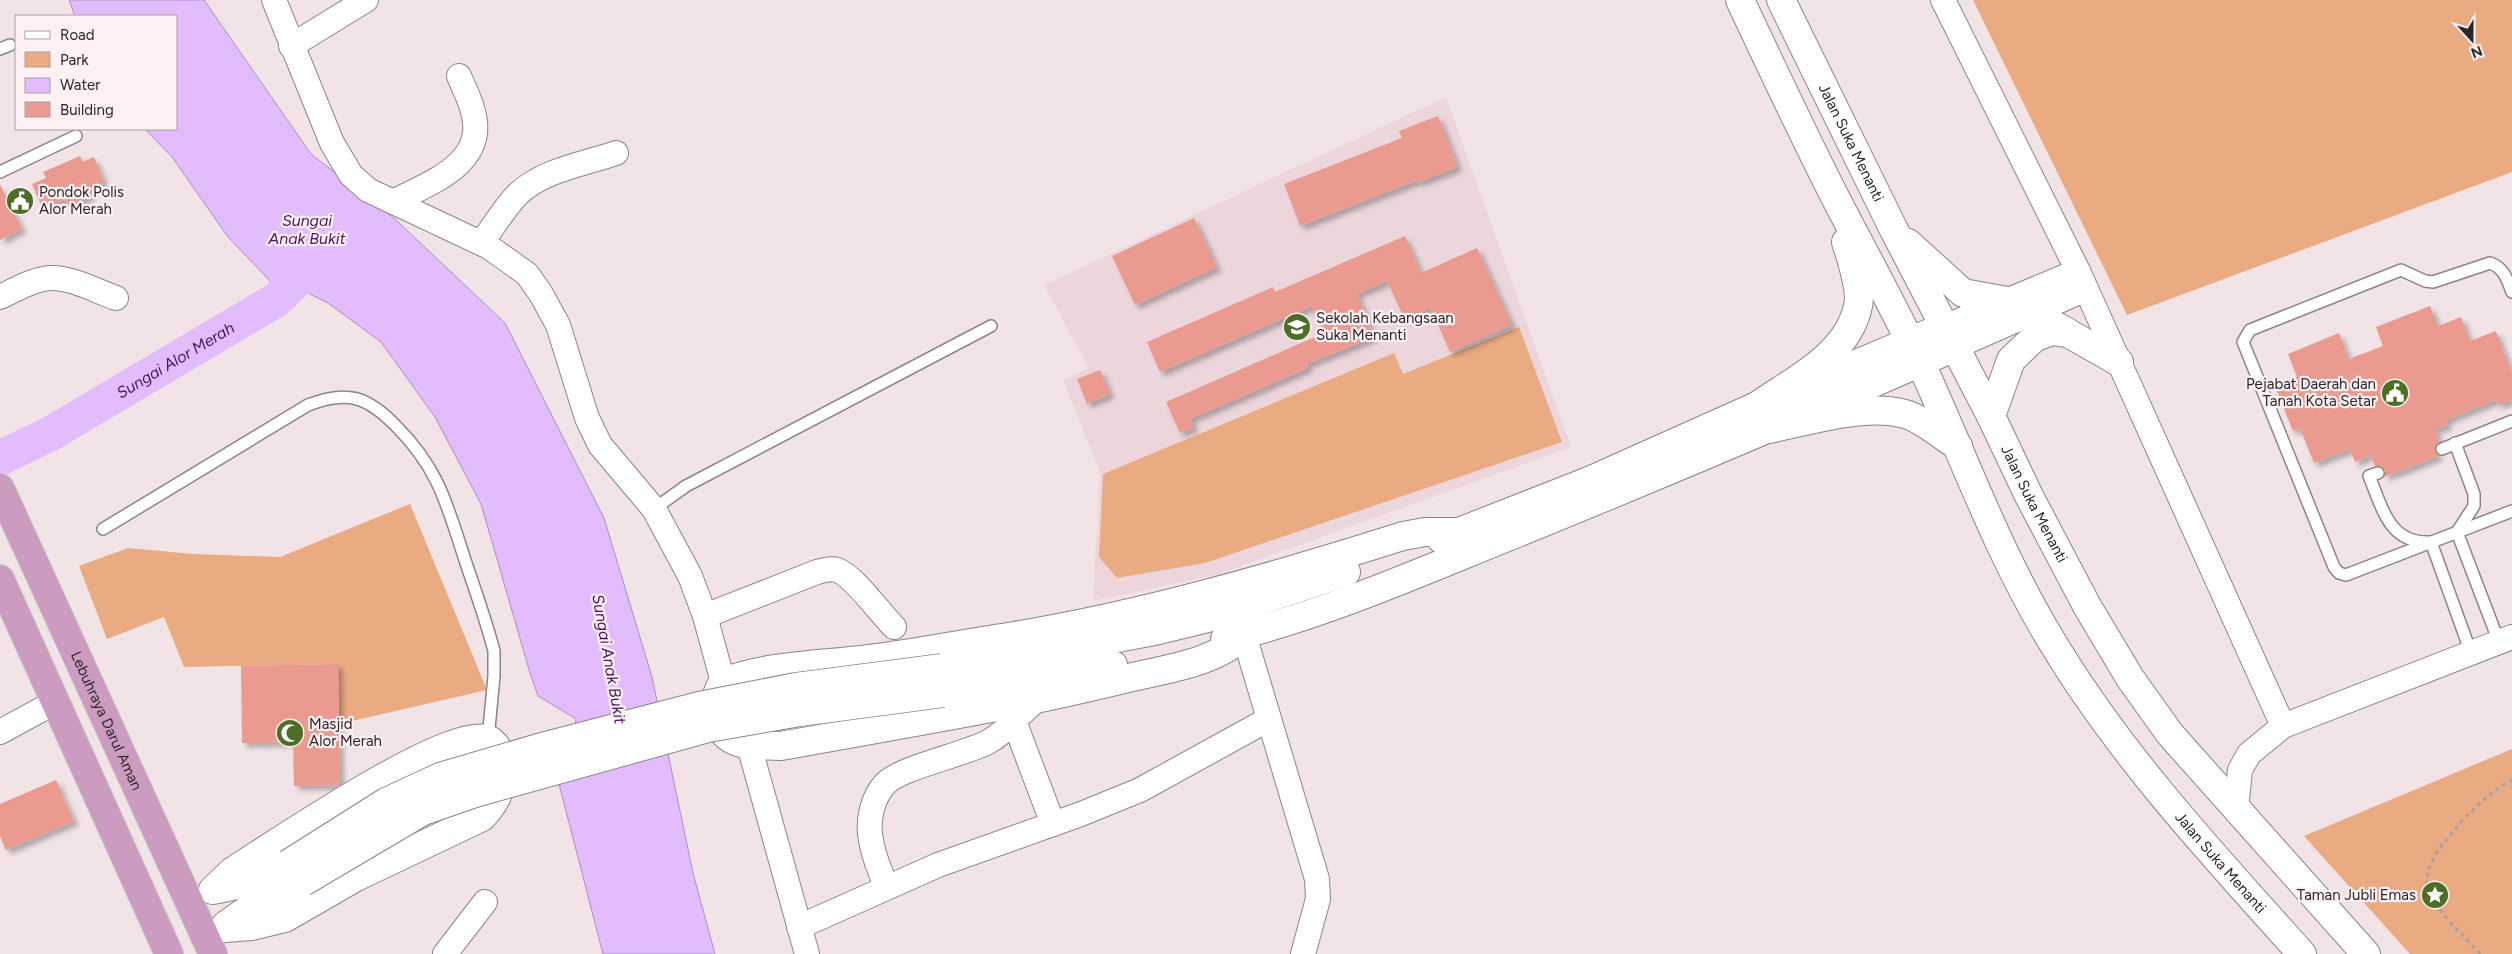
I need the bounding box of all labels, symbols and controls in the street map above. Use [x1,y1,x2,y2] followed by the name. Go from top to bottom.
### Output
[15,15,178,130] legend
[2447,15,2497,65] north arrow
[60,26,95,44] text: Road
[2468,42,2485,62] text: N
[60,51,89,69] text: Park
[60,76,100,94] text: Water
[1815,81,1888,205] street label: Jalan Suka Menanti
[60,101,114,119] text: Building
[39,183,124,218] place label: Pondok Polis Alor Merah
[5,186,35,216] public building icon: Pondok Polis Alor Merah
[267,211,346,248] water label: Sungai Anak Bukit
[1316,309,1454,344] place label: Sekolah Kebangsaan Suka Menanti
[1282,312,1312,342] school or university icon: Sekolah Kebangsaan Suka Menanti
[113,318,237,402] water label: Sungai Alor Merah
[2246,375,2376,410] place label: Pejabat Daerah dan Tanah Kota Setar
[2380,378,2410,408] public building icon: Pejabat Daerah dan Tanah Kota Setar
[1997,442,2071,566] street label: Jalan Suka Menanti
[588,593,630,726] water label: Sungai Anak Bukit
[67,649,146,793] street label: Lebuhraya Darul Aman
[309,715,382,750] place label: Masjid Alor Merah
[275,718,305,748] mosque icon: Masjid Alor Merah
[2171,808,2270,917] street label: Jalan Suka Menanti
[2420,880,2450,910] place icon: Taman Jubli Emas
[2297,886,2416,904] place label: Taman Jubli Emas

